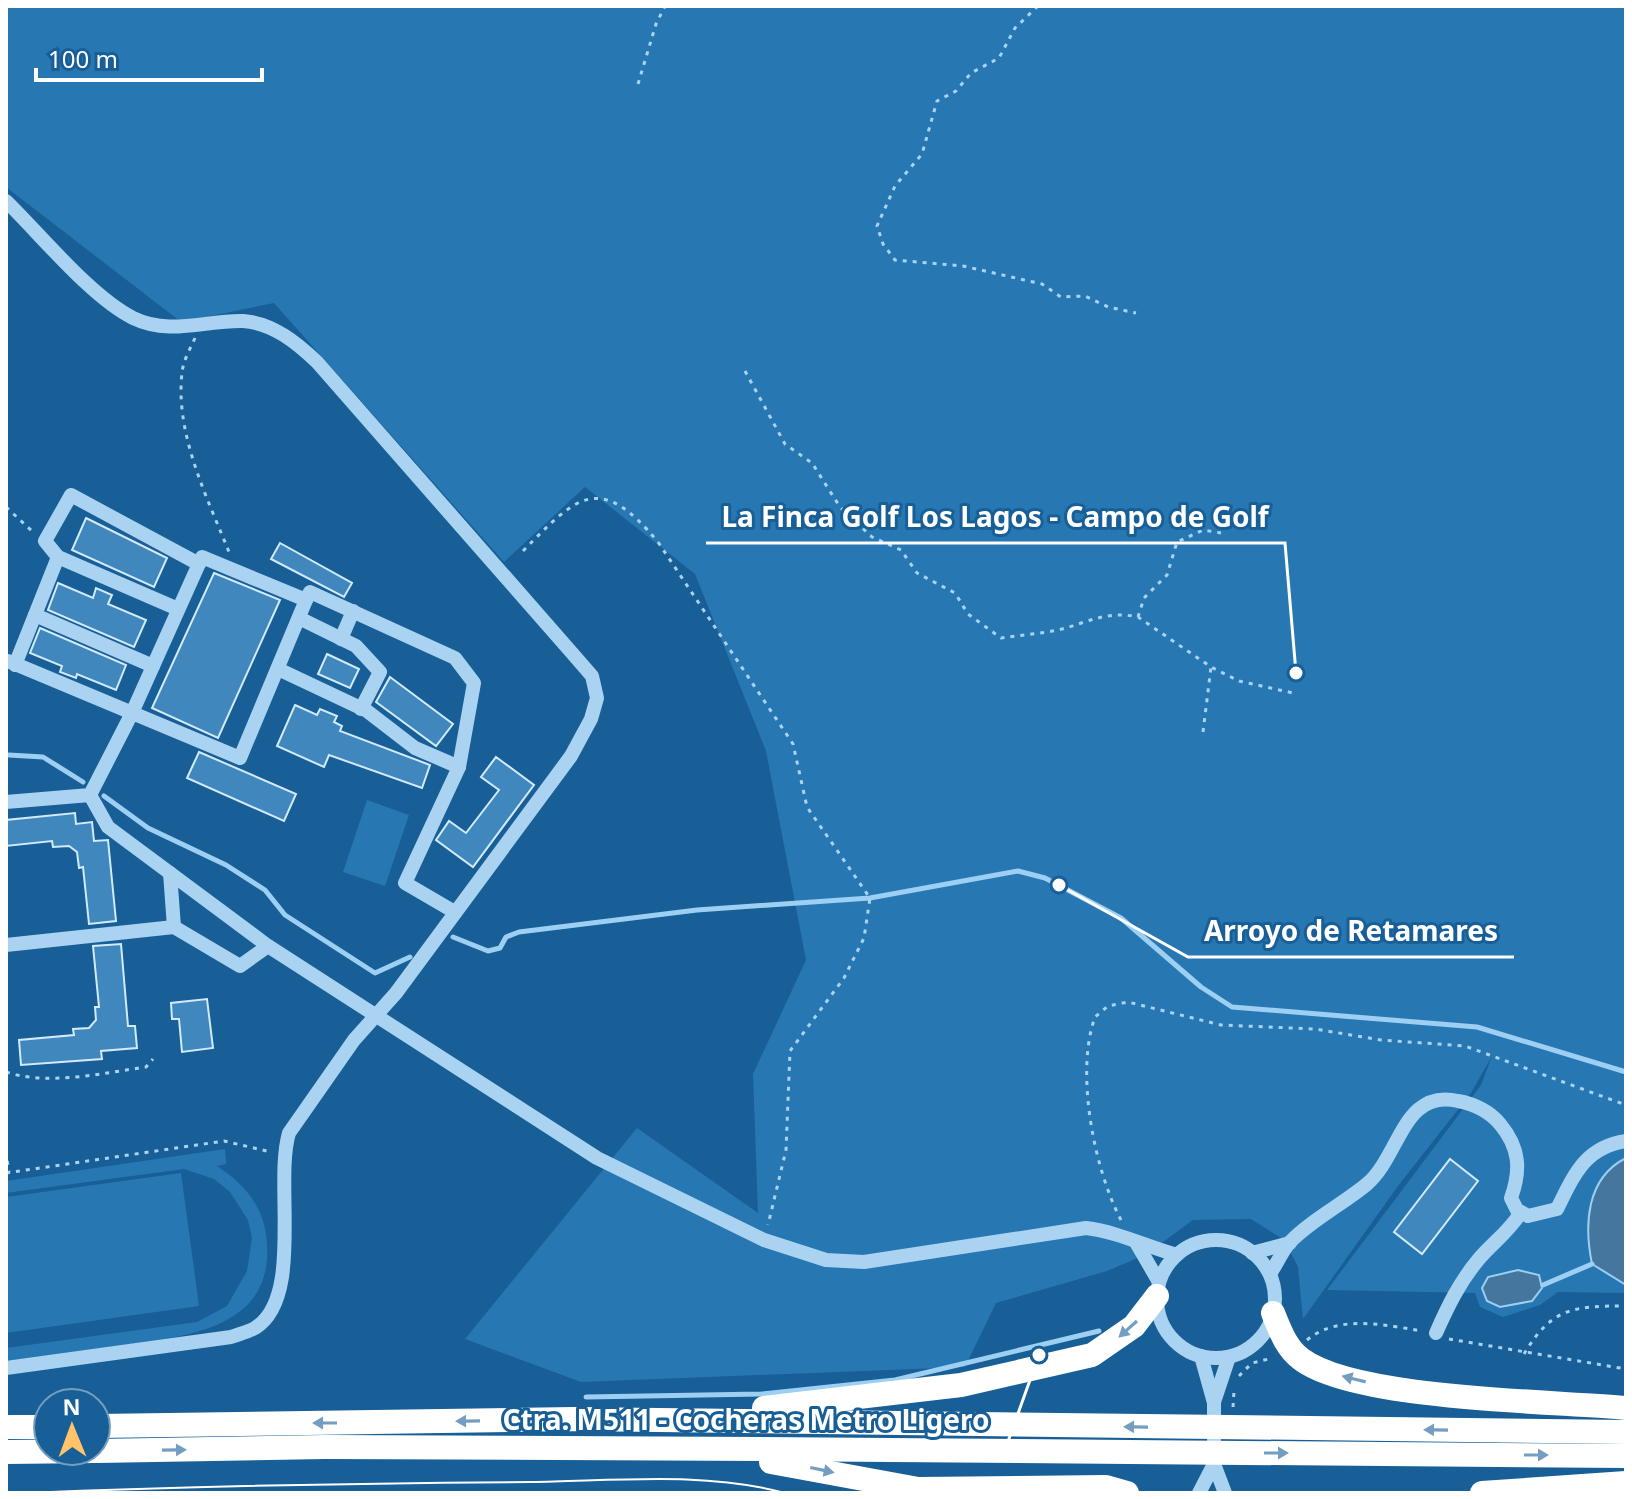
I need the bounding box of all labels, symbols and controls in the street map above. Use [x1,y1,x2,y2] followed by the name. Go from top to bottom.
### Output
[36,32,262,82] scale bar
[48,42,118,75] text: 100 m
[706,491,1285,543] callout: La Finca Golf Los Lagos - Campo de Golf
[721,497,1271,535] text: La Finca Golf Los Lagos - Campo de Golf
[1188,905,1514,957] callout: Arroyo de Retamares
[1204,911,1498,949] text: Arroyo de Retamares
[1119,1320,1138,1338] one-way arrow
[1341,1373,1366,1385] one-way arrow
[32,1387,112,1467] north arrow
[62,1391,81,1421] text: N
[487,1395,1006,1447] callout: Ctra. M511 - Cocheras Metro Ligero
[503,1400,989,1438] text: Ctra. M511 - Cocheras Metro Ligero
[455,1415,480,1428] one-way arrow
[312,1417,337,1429] one-way arrow
[1123,1421,1148,1433] one-way arrow
[1423,1424,1448,1436] one-way arrow
[162,1444,187,1456] one-way arrow
[1264,1447,1289,1459] one-way arrow
[1524,1449,1549,1461] one-way arrow
[810,1464,835,1477] one-way arrow

